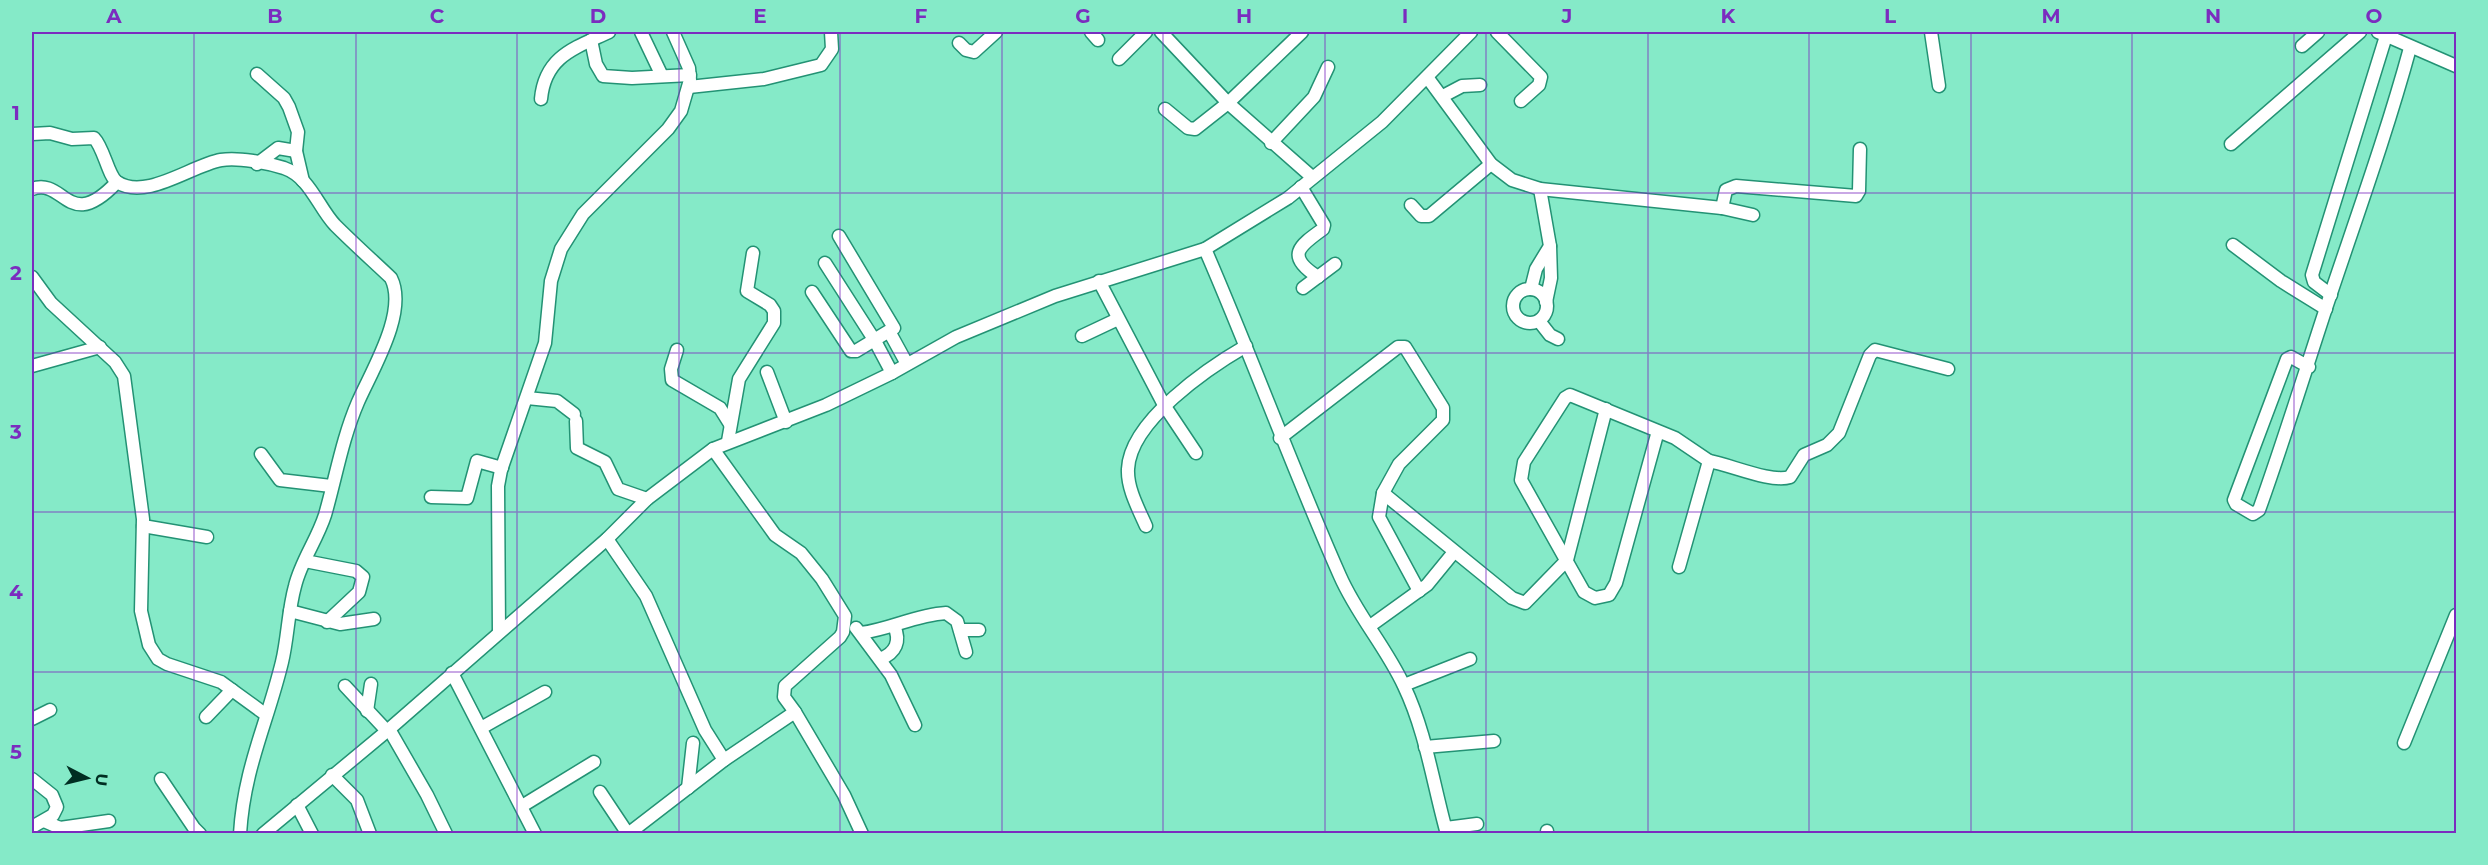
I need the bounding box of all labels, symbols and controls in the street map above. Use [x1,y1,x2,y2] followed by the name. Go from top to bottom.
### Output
[105,4,122,28] text: A
[267,4,283,28] text: B
[430,4,445,28] text: C
[590,4,606,28] text: D
[753,4,767,28] text: E
[915,4,928,28] text: F
[1075,4,1091,28] text: G
[1236,4,1252,28] text: H
[1402,4,1408,28] text: I
[1561,4,1572,28] text: J
[1721,4,1737,28] text: K
[1884,4,1896,28] text: L
[2041,4,2061,28] text: M
[2205,4,2221,28] text: N
[2366,4,2383,28] text: O
[12,101,20,125] text: 1
[10,261,22,285] text: 2
[9,420,22,444] text: 3
[9,580,23,604] text: 4
[10,740,22,764] text: 5
[57,748,117,808] north arrow
[91,772,112,787] text: U

